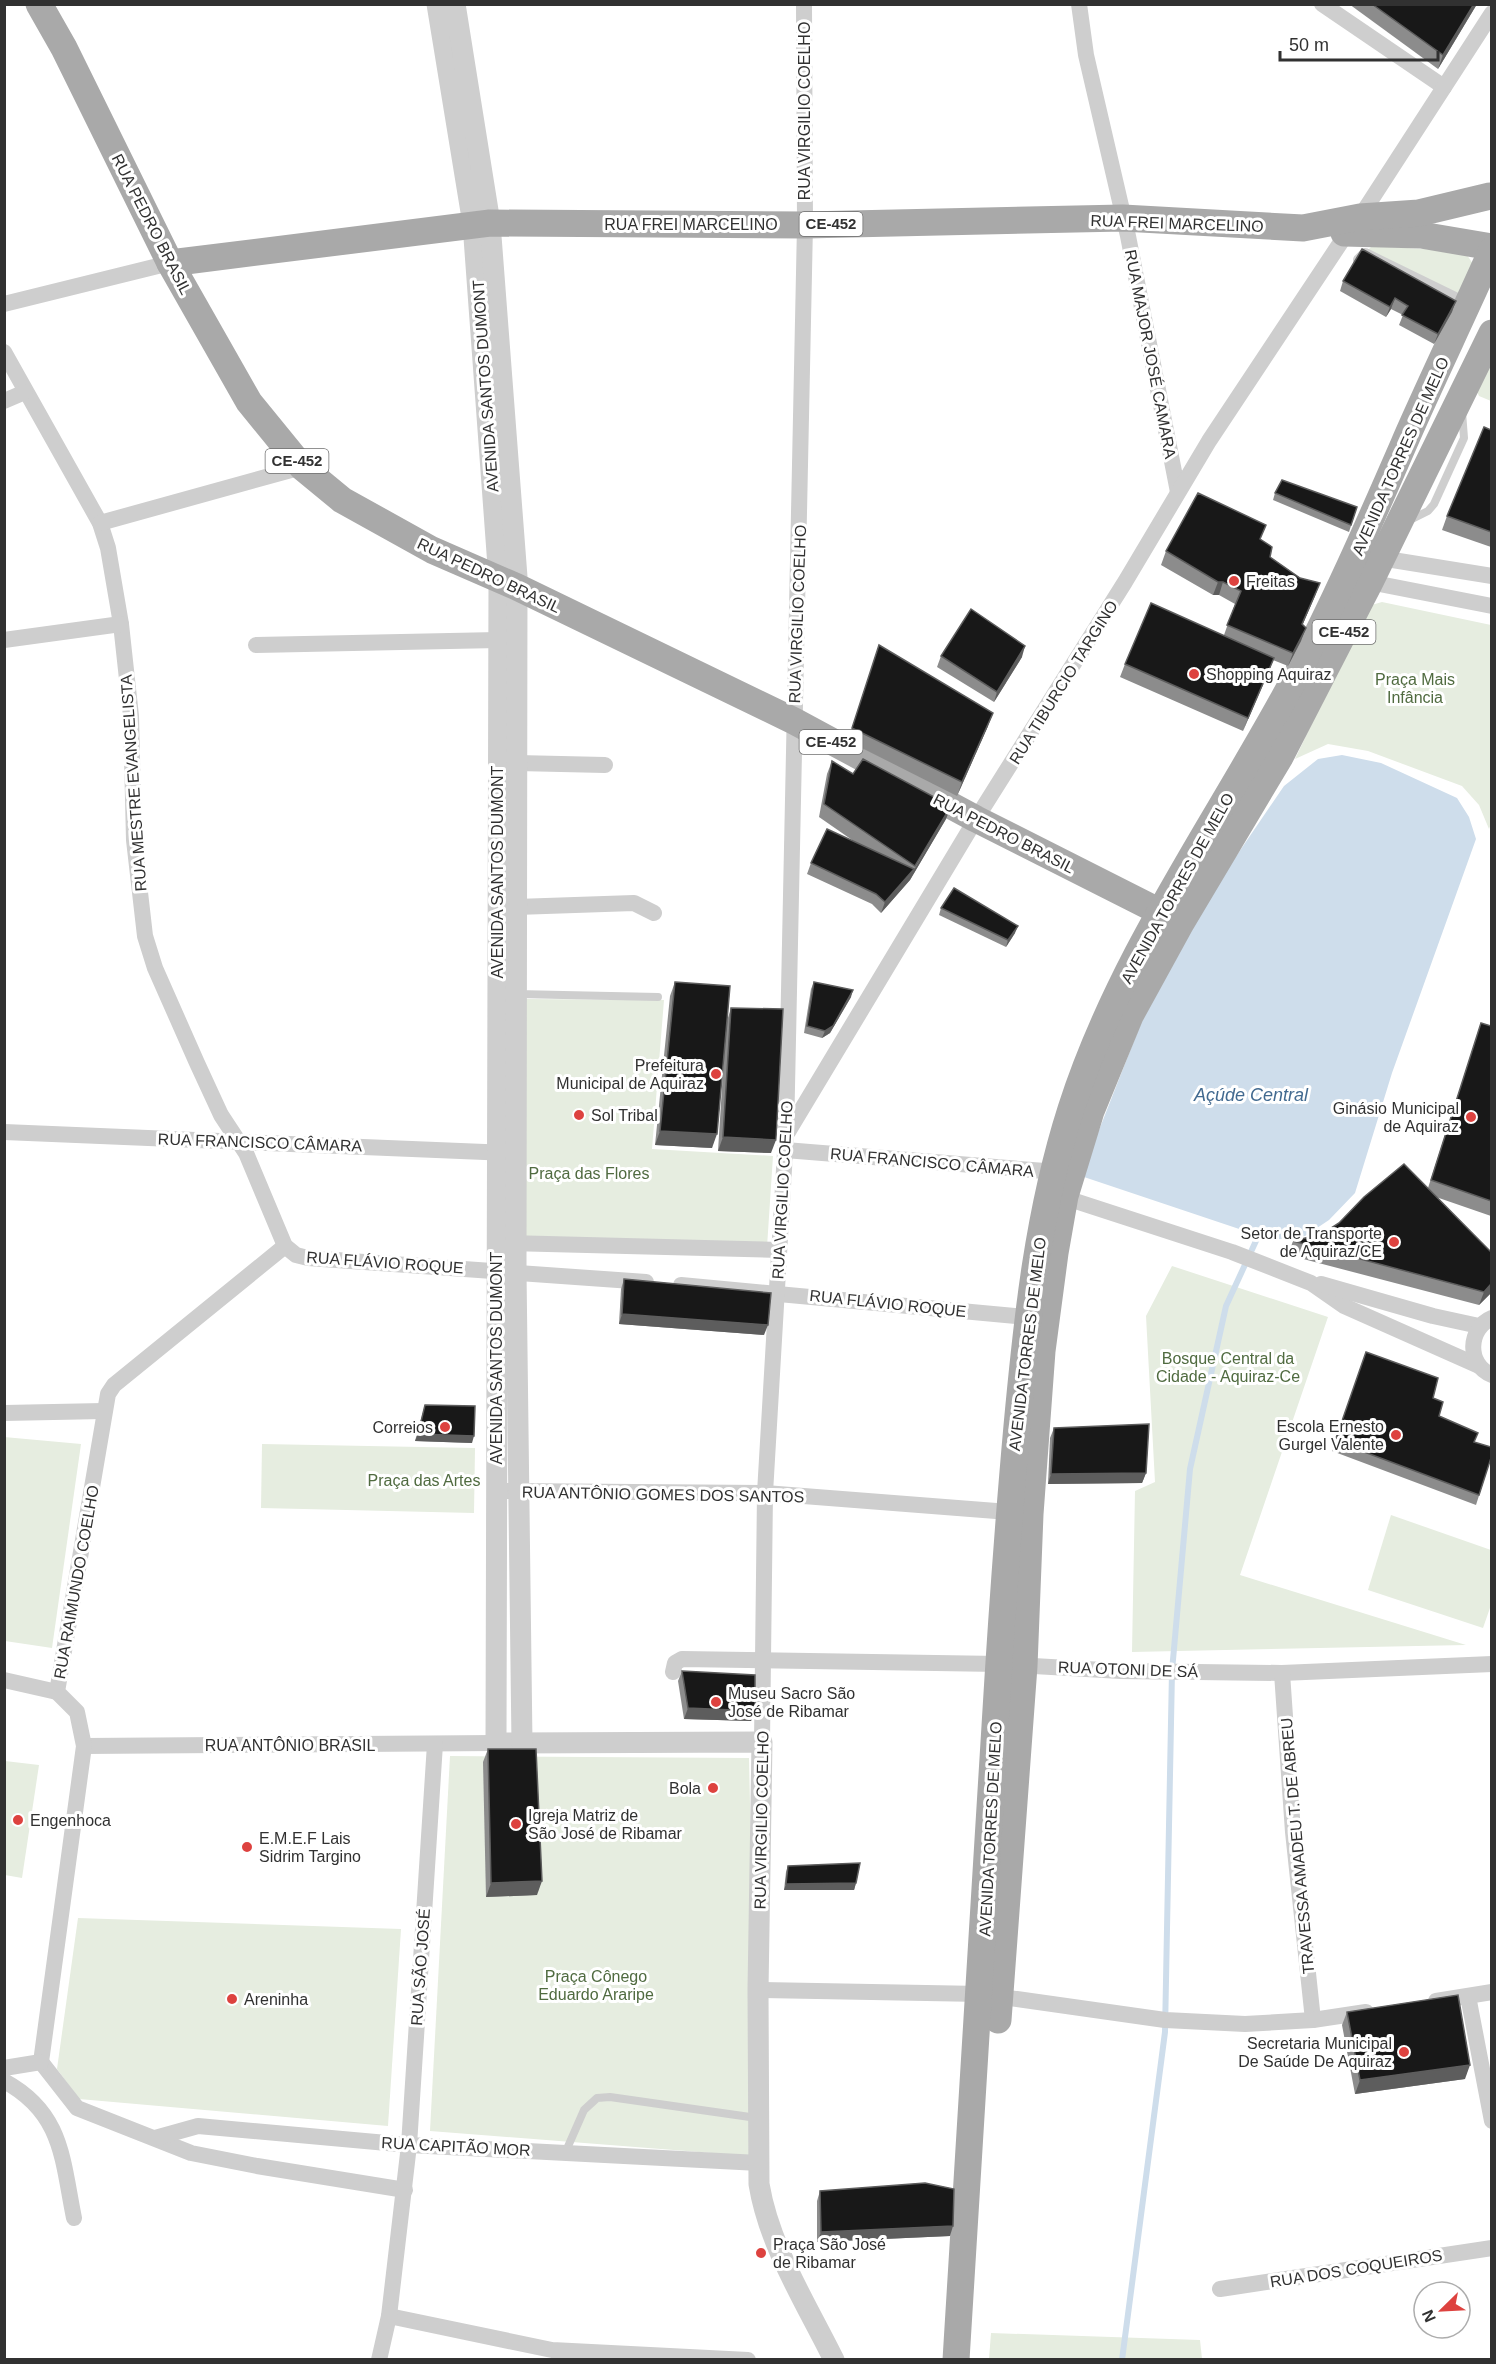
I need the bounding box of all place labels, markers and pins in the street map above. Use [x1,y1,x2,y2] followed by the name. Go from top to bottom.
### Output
[1246,573,1295,590] place label: Freitas
[1227,574,1241,588] marker: Freitas
[1206,666,1331,683] place label: Shopping Aquiraz
[1187,667,1201,681] marker: Shopping Aquiraz
[556,1057,704,1092] place label: Prefeitura Municipal de Aquiraz
[709,1067,723,1081] marker: Prefeitura Municipal de Aquiraz
[1333,1100,1459,1135] place label: Ginásio Municipal de Aquiraz
[591,1107,658,1124] place label: Sol Tribal
[572,1108,586,1122] marker: Sol Tribal
[1464,1110,1478,1124] marker: Ginásio Municipal de Aquiraz
[1241,1225,1382,1260] place label: Setor de Transporte de Aquiraz/CE
[1387,1235,1401,1249] marker: Setor de Transporte de Aquiraz/CE
[1276,1418,1384,1453] place label: Escola Ernesto Gurgel Valente
[373,1419,433,1436] place label: Correios
[438,1420,452,1434] marker: Correios
[1389,1428,1403,1442] marker: Escola Ernesto Gurgel Valente
[728,1685,855,1720] place label: Museu Sacro São José de Ribamar
[709,1695,723,1709] marker: Museu Sacro São José de Ribamar
[669,1780,701,1797] place label: Bola
[706,1781,720,1795] marker: Bola
[528,1807,683,1842] place label: Igreja Matriz de São José de Ribamar
[30,1812,111,1829] place label: Engenhoca
[11,1813,25,1827] marker: Engenhoca
[509,1817,523,1831] marker: Igreja Matriz de São José de Ribamar
[259,1830,361,1865] place label: E.M.E.F Lais Sidrim Targino
[240,1840,254,1854] marker: E.M.E.F Lais Sidrim Targino
[244,1991,308,2008] place label: Areninha
[225,1992,239,2006] marker: Areninha
[1238,2035,1392,2070] place label: Secretaria Municipal De Saúde De Aquiraz
[1397,2045,1411,2059] marker: Secretaria Municipal De Saúde De Aquiraz
[773,2236,886,2271] place label: Praça São José de Ribamar
[754,2246,768,2260] marker: Praça São José de Ribamar

